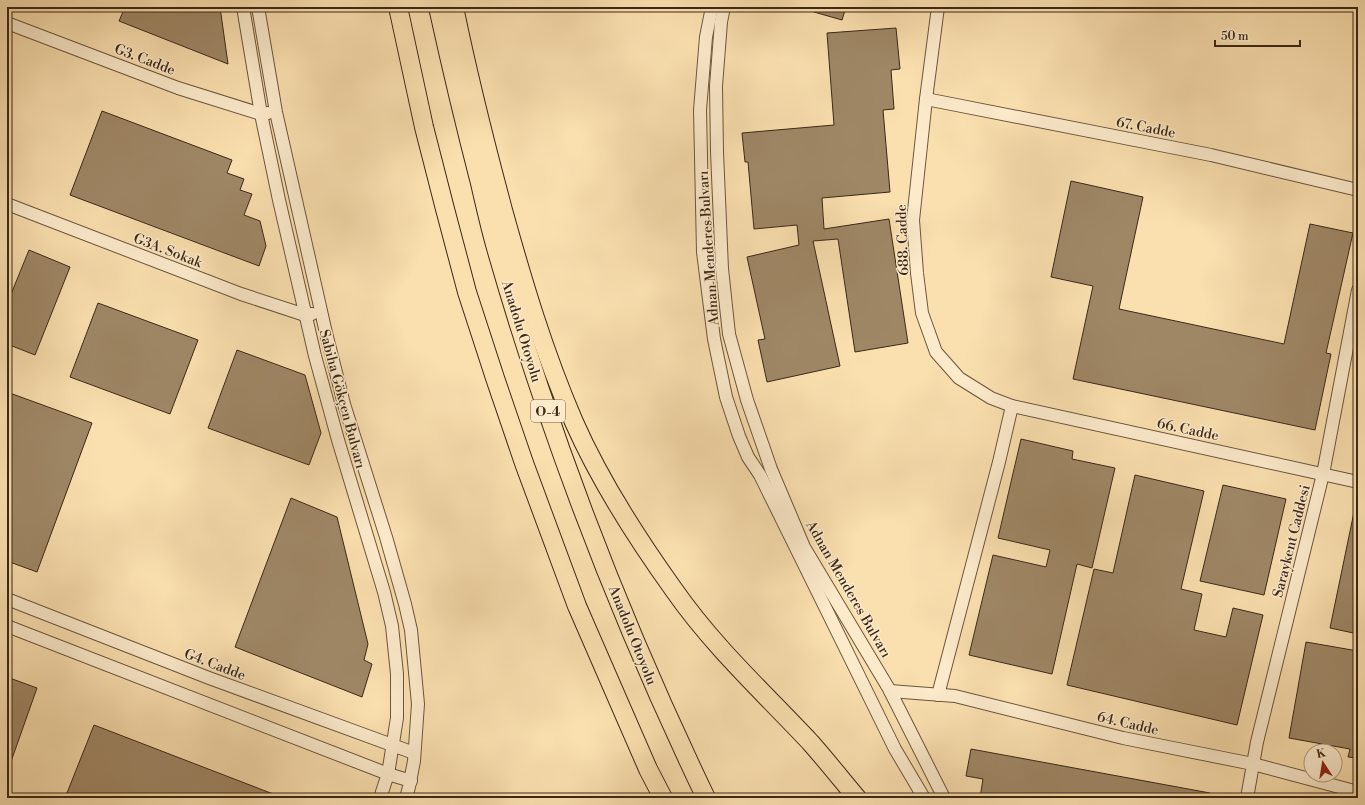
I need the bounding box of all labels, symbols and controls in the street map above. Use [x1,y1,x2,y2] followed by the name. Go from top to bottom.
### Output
[1215,22,1300,48] scale bar
[1221,29,1249,44] text: 50 m
[112,40,178,80] street label: G3. Cadde
[1115,113,1177,143] street label: 67. Cadde
[695,169,723,327] street label: Adnan Menderes Bulvarı
[893,204,913,276] street label: 688. Cadde
[131,230,205,273] street label: G3A. Sokak
[497,277,545,384] street label: Anadolu Otoyolu
[315,328,369,471] street label: Sabiha Gökçen Bulvarı
[531,400,565,422] road number: O-4
[1155,415,1220,445] street label: 66. Cadde
[1269,483,1315,600] street label: Saraykent Caddesi
[801,517,895,662] street label: Adnan Menderes Bulvarı
[604,582,660,688] street label: Anadolu Otoyolu
[181,645,248,685] street label: G4. Cadde
[1095,708,1160,740] street label: 64. Cadde
[1303,743,1343,783] north arrow
[1315,746,1328,762] text: K

